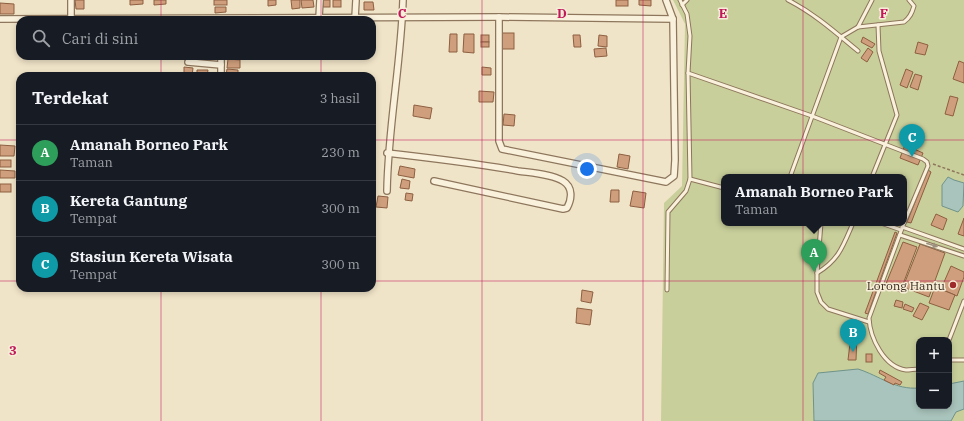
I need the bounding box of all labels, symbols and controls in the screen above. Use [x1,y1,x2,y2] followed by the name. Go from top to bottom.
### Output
[398,5,407,22] text: C
[557,5,567,22] text: D
[719,5,727,22] text: E
[880,5,888,22] text: F
[16,16,376,60] search box
[30,27,52,49] icon: search
[62,29,138,48] text: Cari di sini
[32,87,108,109] text: Terdekat
[320,90,360,107] text: 3 hasil
[899,124,925,157] pin: C
[70,135,228,154] text: Amanah Borneo Park
[40,144,50,161] text: A
[321,144,360,161] text: 230 m
[70,154,113,171] text: Taman
[577,159,597,179] your location
[721,174,907,226] popup
[735,182,893,201] text: Amanah Borneo Park
[70,191,187,210] text: Kereta Gantung
[40,200,50,217] text: B
[321,200,360,217] text: 300 m
[735,201,778,218] text: Taman
[70,210,117,227] text: Tempat
[801,239,827,272] pin: A
[926,242,938,248] one-way arrow
[70,247,233,266] text: Stasiun Kereta Wisata
[41,256,49,273] text: C
[321,256,360,273] text: 300 m
[70,266,117,283] text: Tempat
[867,278,946,293] place label: Lorong Hantu
[948,280,958,290] marker: Lorong Hantu
[840,319,866,352] pin: B
[916,337,952,409] map controls
[916,337,952,373] button: +
[9,342,17,359] text: 3
[916,373,952,409] button: −

